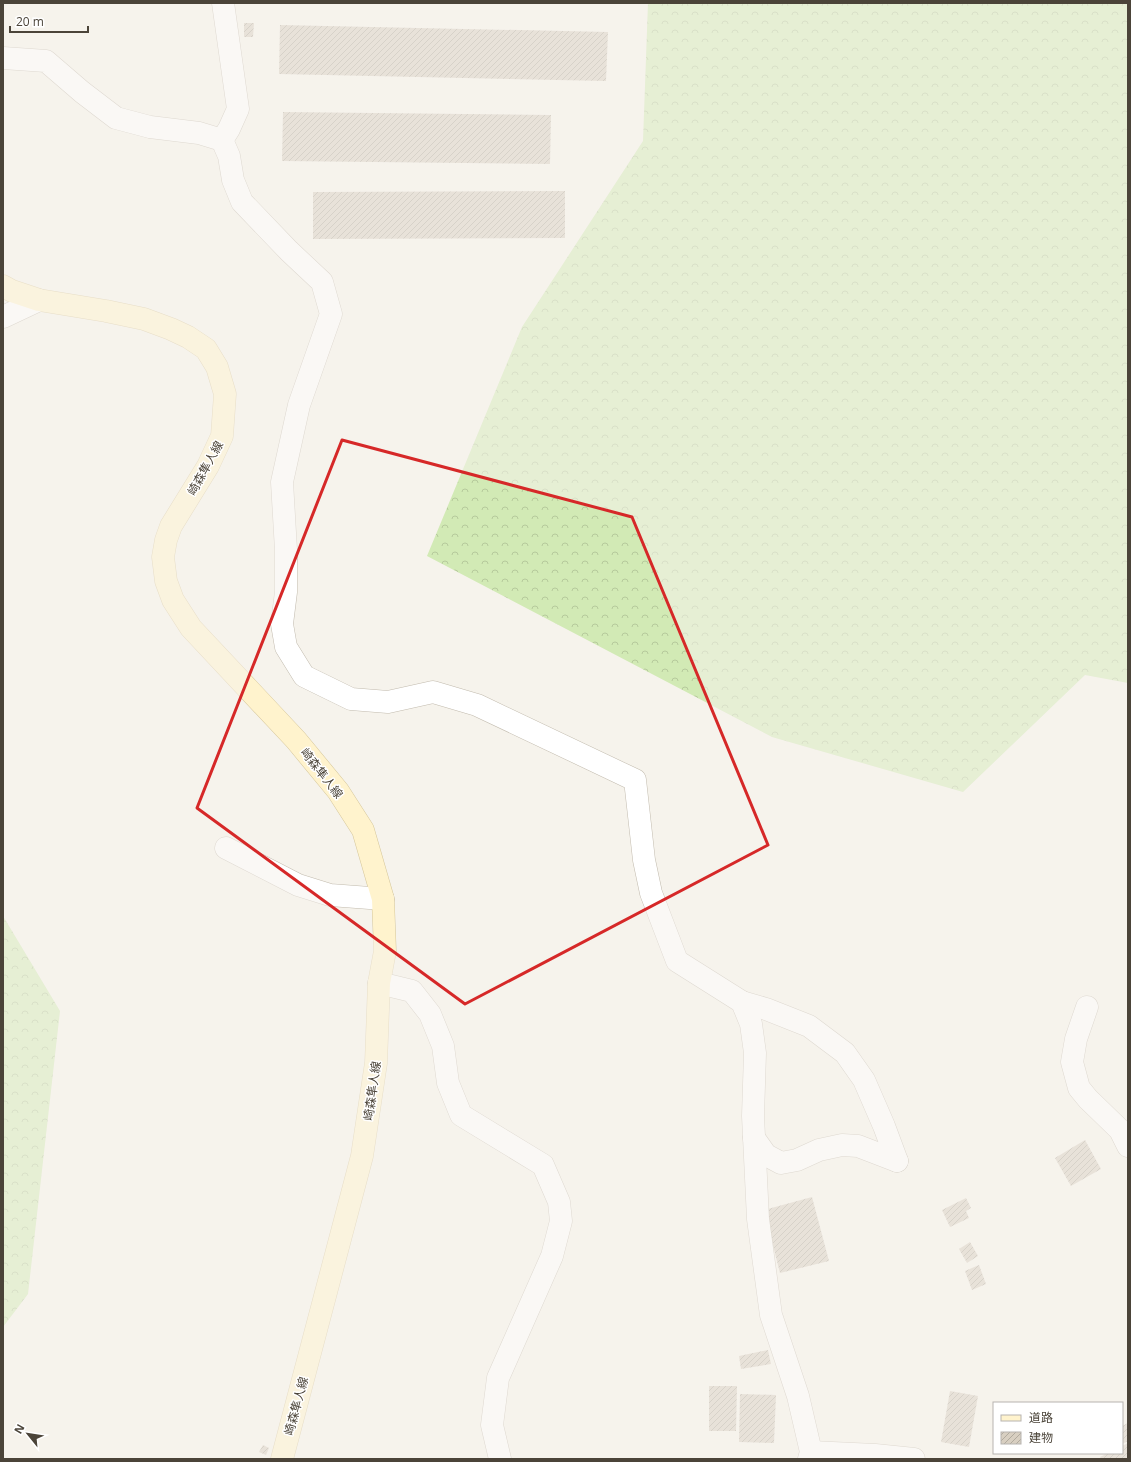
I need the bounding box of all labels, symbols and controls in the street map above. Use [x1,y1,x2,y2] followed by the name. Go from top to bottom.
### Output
[10,8,88,34] scale bar
[16,13,44,30] text: 20 m
[183,438,227,498] street label: 崎森隼人線
[297,744,347,802] street label: 崎森隼人線
[359,1060,385,1122] street label: 崎森隼人線
[280,1375,312,1437] street label: 崎森隼人線
[993,1402,1123,1454] legend
[1029,1409,1053,1426] text: 道路
[8,1414,48,1454] north arrow
[10,1421,28,1436] text: N
[1029,1429,1053,1446] text: 建物

